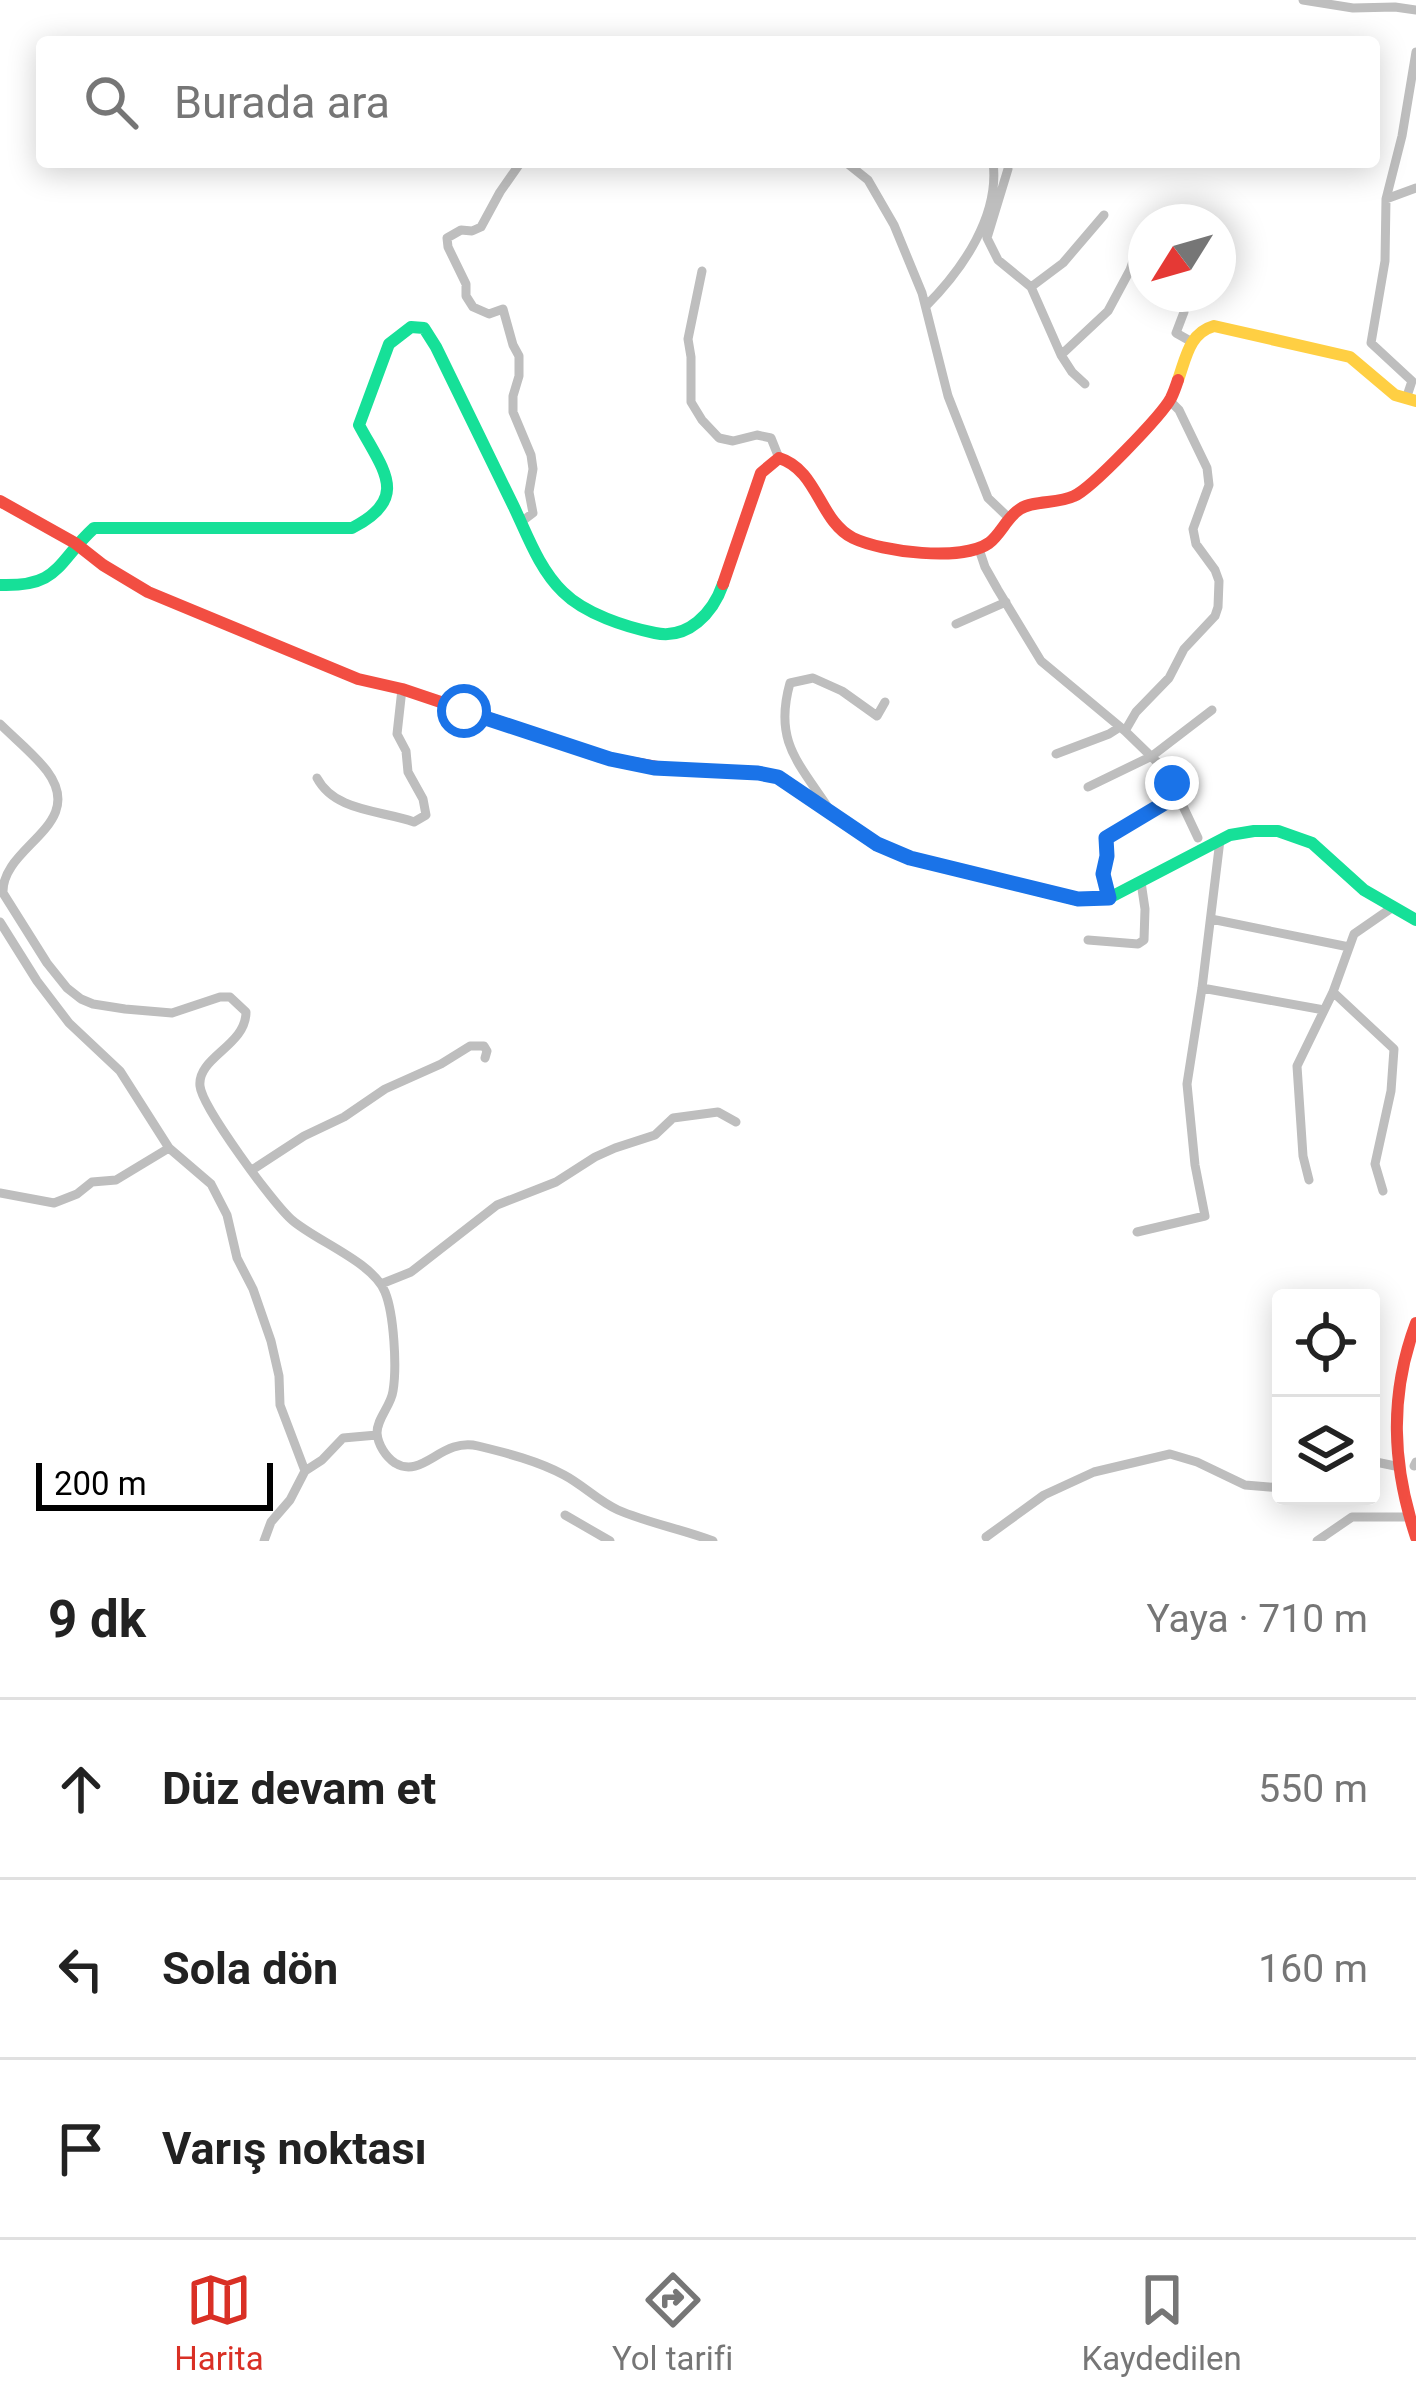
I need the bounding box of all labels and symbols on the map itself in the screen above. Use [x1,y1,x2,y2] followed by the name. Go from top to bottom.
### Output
[1128,204,1236,312] north arrow
[437,684,491,738] route start
[1145,756,1199,810] route end
[36,1457,273,1510] scale bar

